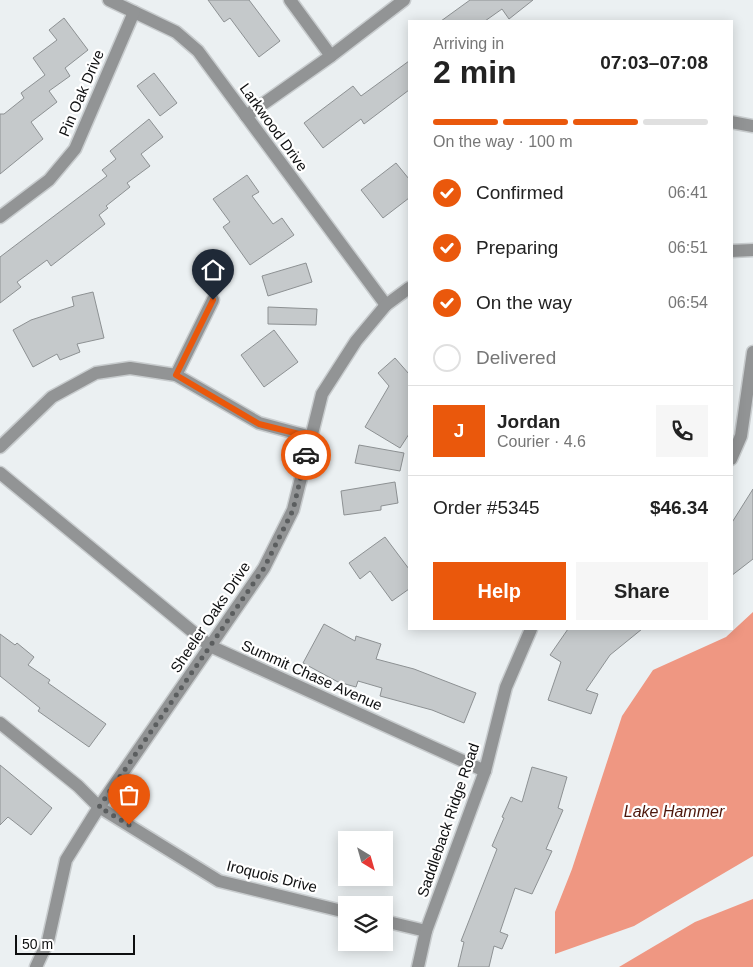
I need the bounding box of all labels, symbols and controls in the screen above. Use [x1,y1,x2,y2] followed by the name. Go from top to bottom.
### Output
[433,35,504,52] text: Arriving in
[55,47,107,139] street label: Pin Oak Drive
[600,52,708,73] text: 07:03–07:08
[433,54,517,90] text: 2 min
[236,80,312,174] street label: Larkwood Drive
[433,133,573,150] text: On the way · 100 m
[433,179,461,207] icon: check
[476,182,564,203] text: Confirmed
[668,184,708,201] text: 06:41
[433,234,461,262] icon: check
[476,237,558,258] text: Preparing
[668,239,708,256] text: 06:51
[192,249,234,300] pin
[199,256,227,284] icon: home
[433,289,461,317] icon: check
[476,292,572,313] text: On the way
[668,294,708,311] text: 06:54
[476,347,556,368] text: Delivered
[656,405,708,457] button: phone
[497,411,560,432] text: Jordan
[454,420,464,441] text: J
[281,430,331,480] courier
[497,433,586,450] text: Courier · 4.6
[292,441,320,469] icon: car
[433,497,540,518] text: Order #5345
[650,497,708,518] text: $46.34
[167,558,253,676] street label: Sheeler Oaks Drive
[433,562,566,620] button: Help
[576,562,708,620] button: Share
[239,636,385,714] street label: Summit Chase Avenue
[414,741,482,899] street label: Saddleback Ridge Road
[108,774,150,825] pin
[115,781,143,809] icon: bag
[624,803,725,820] water label: Lake Hammer
[338,831,392,886] north arrow
[338,831,393,951] map controls
[225,857,319,895] street label: Iroquois Drive
[338,896,393,951] button: layers
[15,932,135,955] scale bar
[22,936,53,952] text: 50 m

